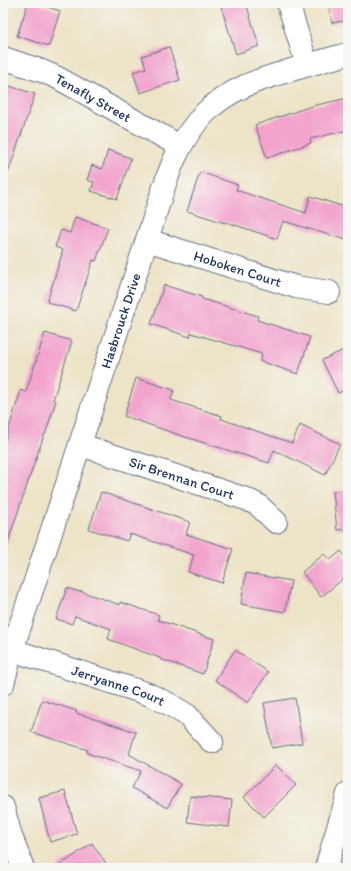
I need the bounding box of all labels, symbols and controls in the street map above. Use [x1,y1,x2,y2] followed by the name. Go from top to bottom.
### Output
[52,70,134,126] street label: Tenafly Street
[192,247,284,290] street label: Hoboken Court
[97,270,144,371] street label: Hasbrouck Drive
[127,453,236,503] street label: Sir Brennan Court
[69,661,168,709] street label: Jerryanne Court

